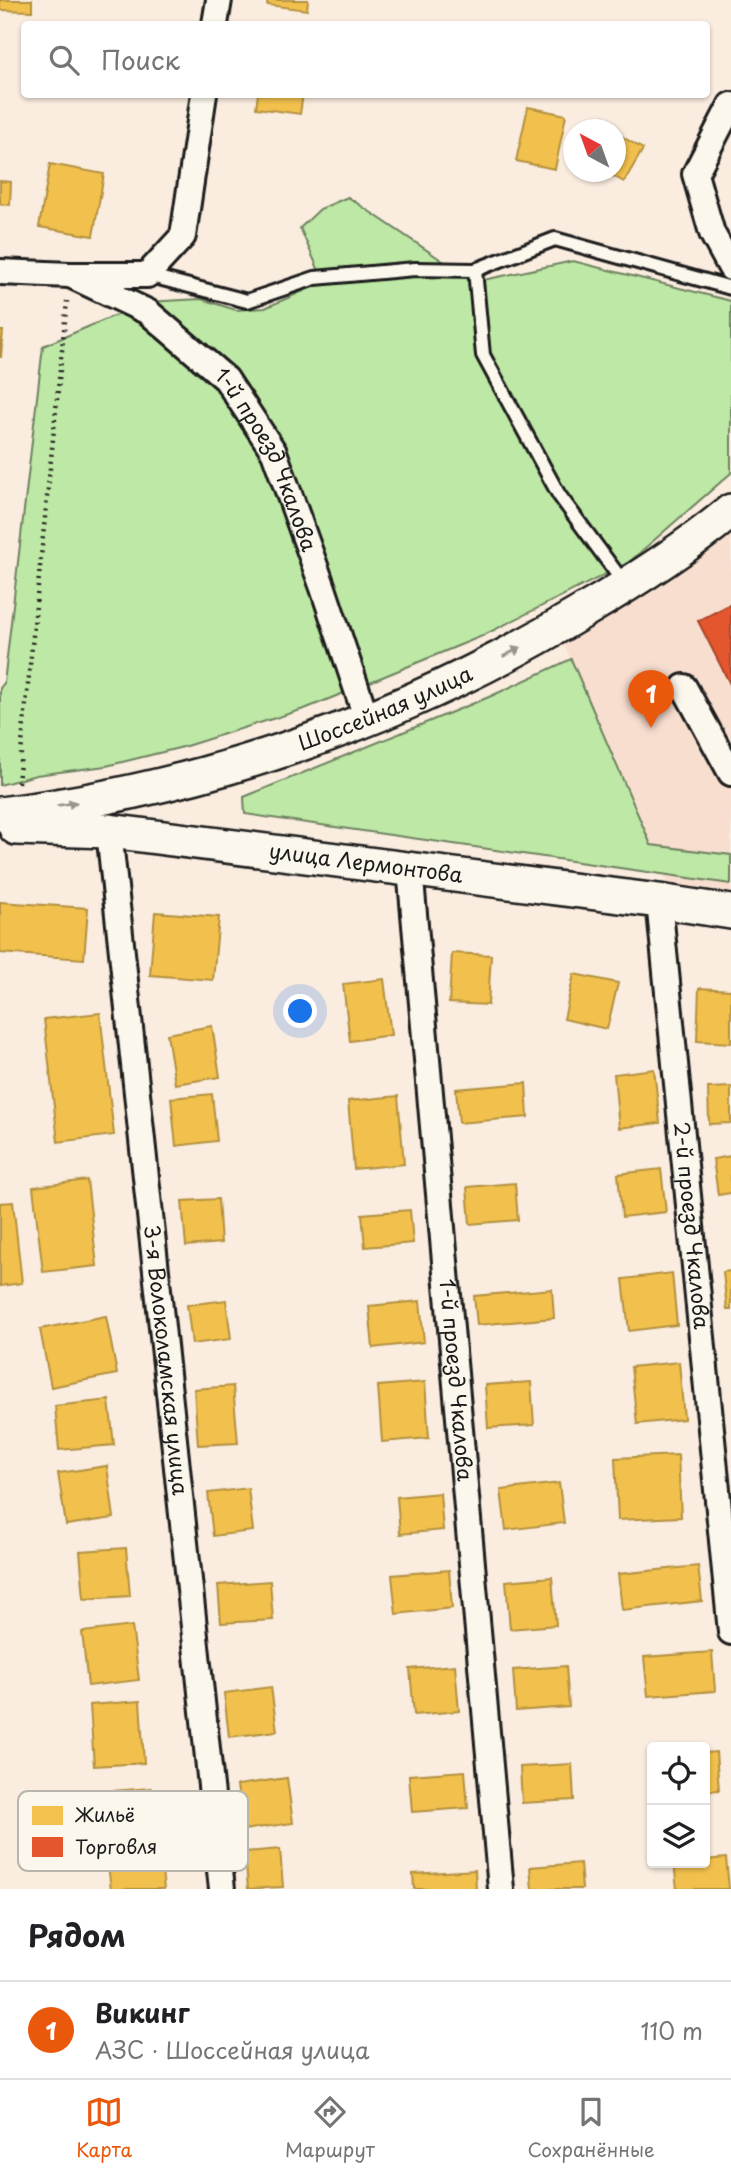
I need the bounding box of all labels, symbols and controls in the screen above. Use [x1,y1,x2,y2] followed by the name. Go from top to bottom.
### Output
[21,21,710,98] search box
[101,40,180,79] text: Поиск
[45,41,83,79] icon: search
[563,119,626,182] north arrow
[209,358,327,555] street label: 1-й проезд Чкалова
[503,646,523,658] one-way arrow
[293,656,478,758] street label: Шоссейная улица
[628,670,674,728] pin: 1
[57,798,79,809] one-way arrow
[267,834,465,890] street label: улица Лермонтова
[283,994,317,1028] your location
[667,1120,719,1330] street label: 2-й проезд Чкалова
[137,1223,198,1497] street label: 3-я Волоколамская улица
[433,1277,483,1482] street label: 1-й проезд Чкалова
[647,1742,710,1868] map controls
[647,1742,710,1805] button: locate
[18,1791,248,1871] legend
[74,1800,135,1828] text: Жильё
[647,1805,710,1868] button: layers
[75,1832,157,1860] text: Торговля
[28,1912,126,1957] text: Рядом
[95,1993,189,2032] text: Викинг
[46,2013,57,2048] text: 1
[641,2013,703,2048] text: 110 m
[95,2032,370,2067] text: АЗС · Шоссейная улица
[76,2093,132,2163] tab: Карта
[285,2093,375,2163] tab: Маршрут
[528,2093,655,2163] tab: Сохранённые

